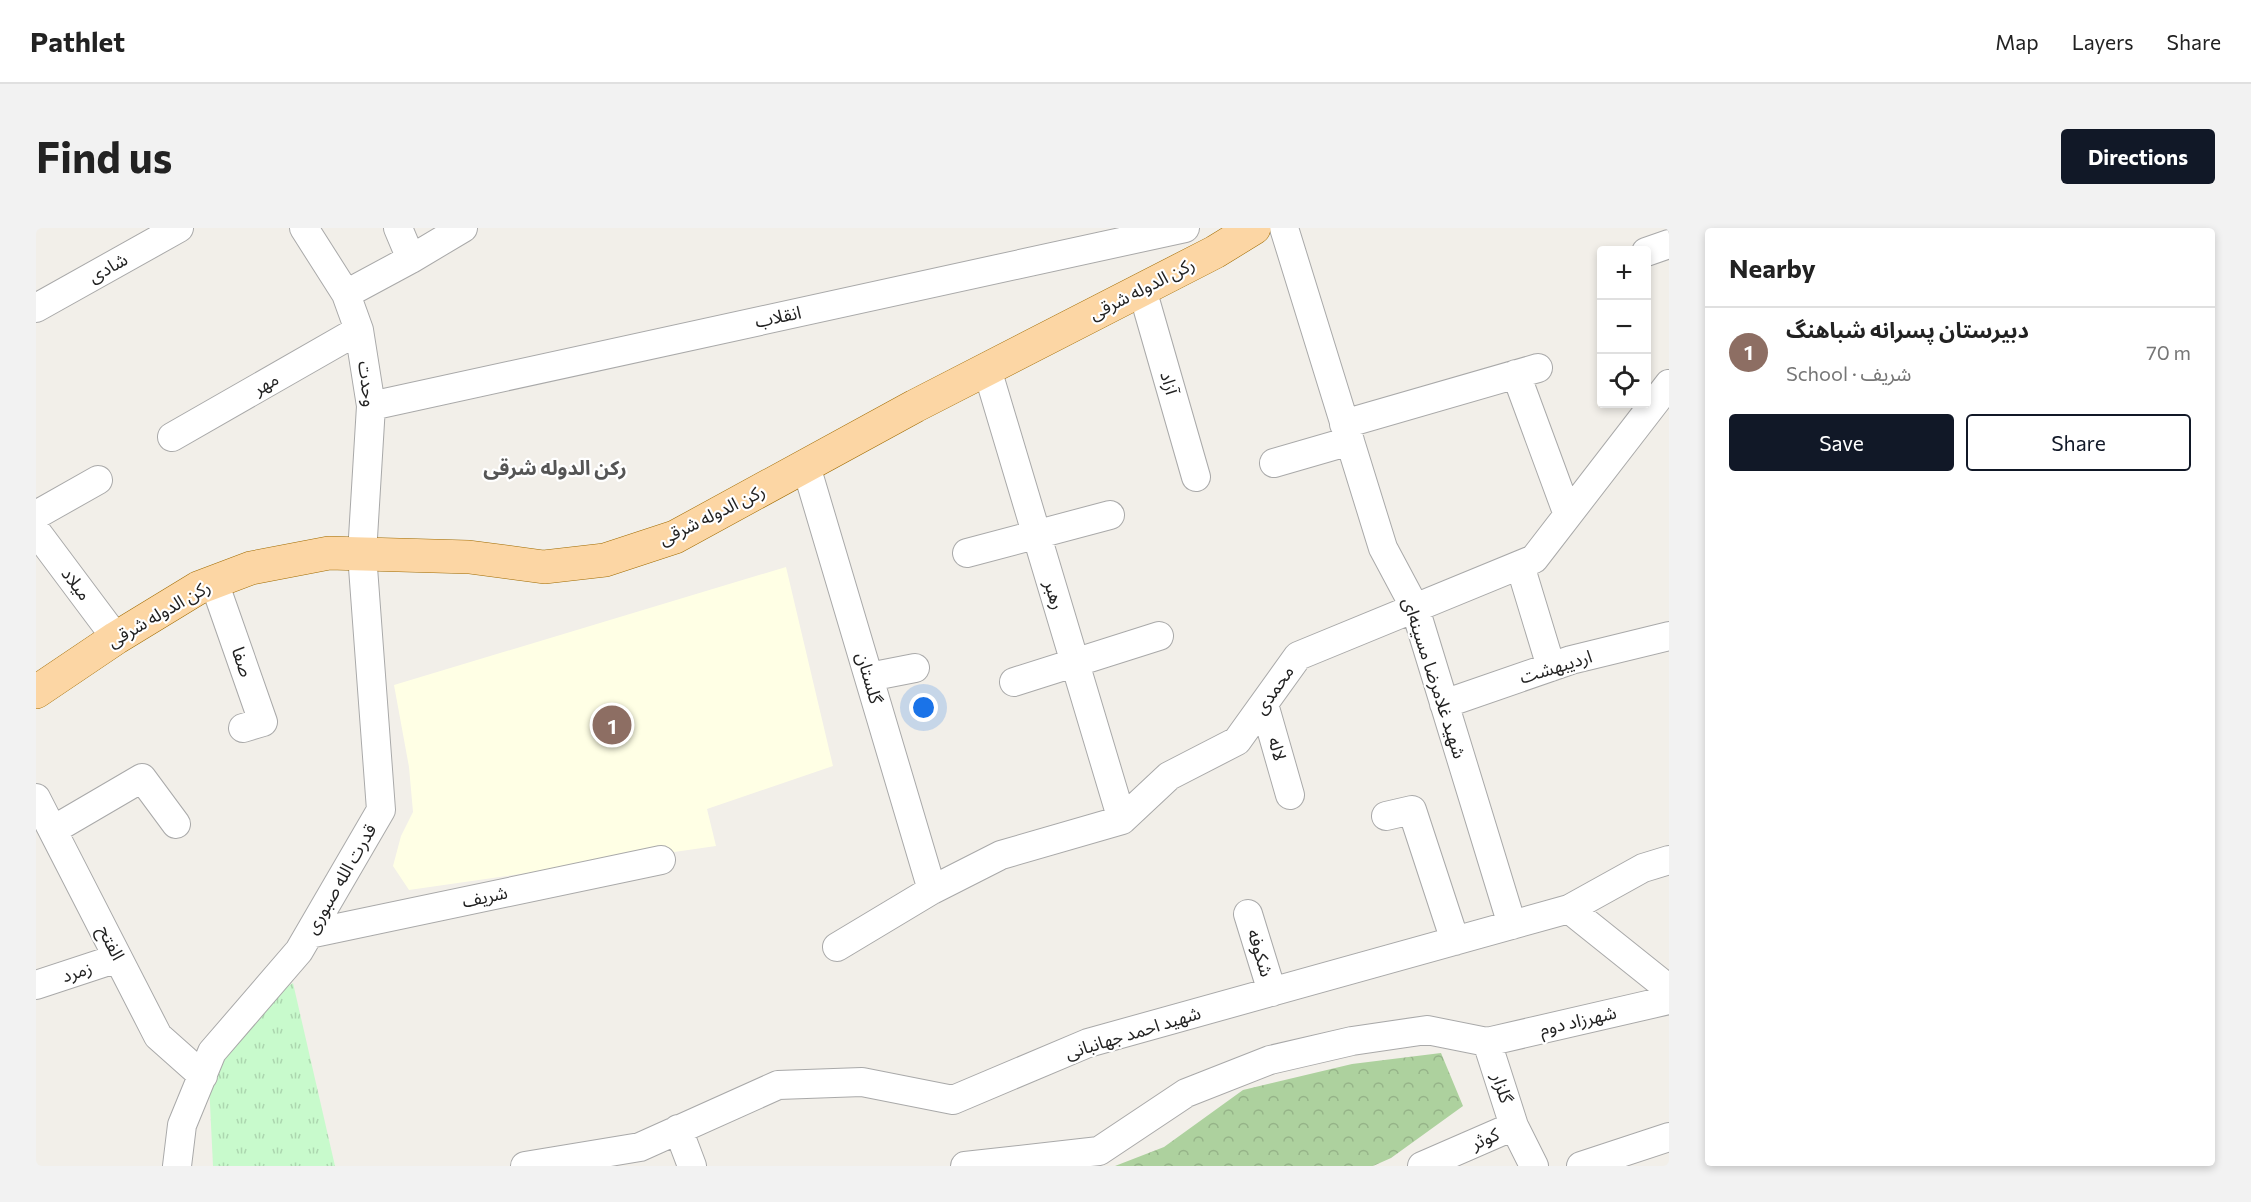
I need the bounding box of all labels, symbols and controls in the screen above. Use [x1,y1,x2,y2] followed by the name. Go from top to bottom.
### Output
[30,24,125,58] text: Pathlet
[1995,29,2039,54] text: Map
[2072,29,2134,54] text: Layers
[2167,29,2221,54] text: Share
[2061,129,2215,184] button: Directions
[36,130,172,182] text: Find us
[1597,246,1651,408] map controls
[1597,246,1651,300] button: +
[84,247,132,288] street label: شادی
[1085,252,1198,325] street label: رکن الدوله شرقی
[1729,252,1816,283] text: Nearby
[753,300,803,332] street label: انقلاب
[1597,300,1651,354] button: −
[1786,316,2029,343] text: دبیرستان پسرانه شباهنگ
[1744,340,1753,364] text: 1
[2146,340,2191,364] text: 70 m
[1597,354,1651,408] button: locate
[354,360,382,408] street label: وحدت
[1786,361,1911,385] text: School · شریف
[248,367,283,400] street label: مهر
[1155,369,1184,398] street label: آزاد
[1729,414,1954,471] button: Save
[1966,414,2191,471] button: Share
[483,455,627,480] district label: رکن الدوله شرقی
[655,479,769,550] street label: رکن الدوله شرقی
[57,563,96,604] street label: میلاد
[103,575,214,652] street label: رکن الدوله شرقی
[1039,576,1070,612] street label: رهبر
[1398,594,1471,761] street label: شهید غلامرضا مسینه‌ای
[228,644,258,680] street label: صفا
[1517,645,1595,688] street label: اردیبهشت
[851,650,888,707] street label: گلستان
[1249,661,1299,719] street label: محمدی
[909,693,938,722] your location
[592,702,632,748] pin: 1
[1264,734,1292,763] street label: لاله
[300,820,381,938] street label: قدرت الله صبوری
[460,880,510,913] street label: شریف
[91,921,130,965] street label: الفتح
[1242,926,1279,979] street label: شکوفه
[59,956,95,987] street label: زمرد
[1062,1001,1203,1064] street label: شهید احمد جهانبانی
[1537,1001,1619,1043] street label: شهرزاد دوم
[1487,1069,1518,1106] street label: گلزار
[1466,1122,1503,1155] street label: کوثر

